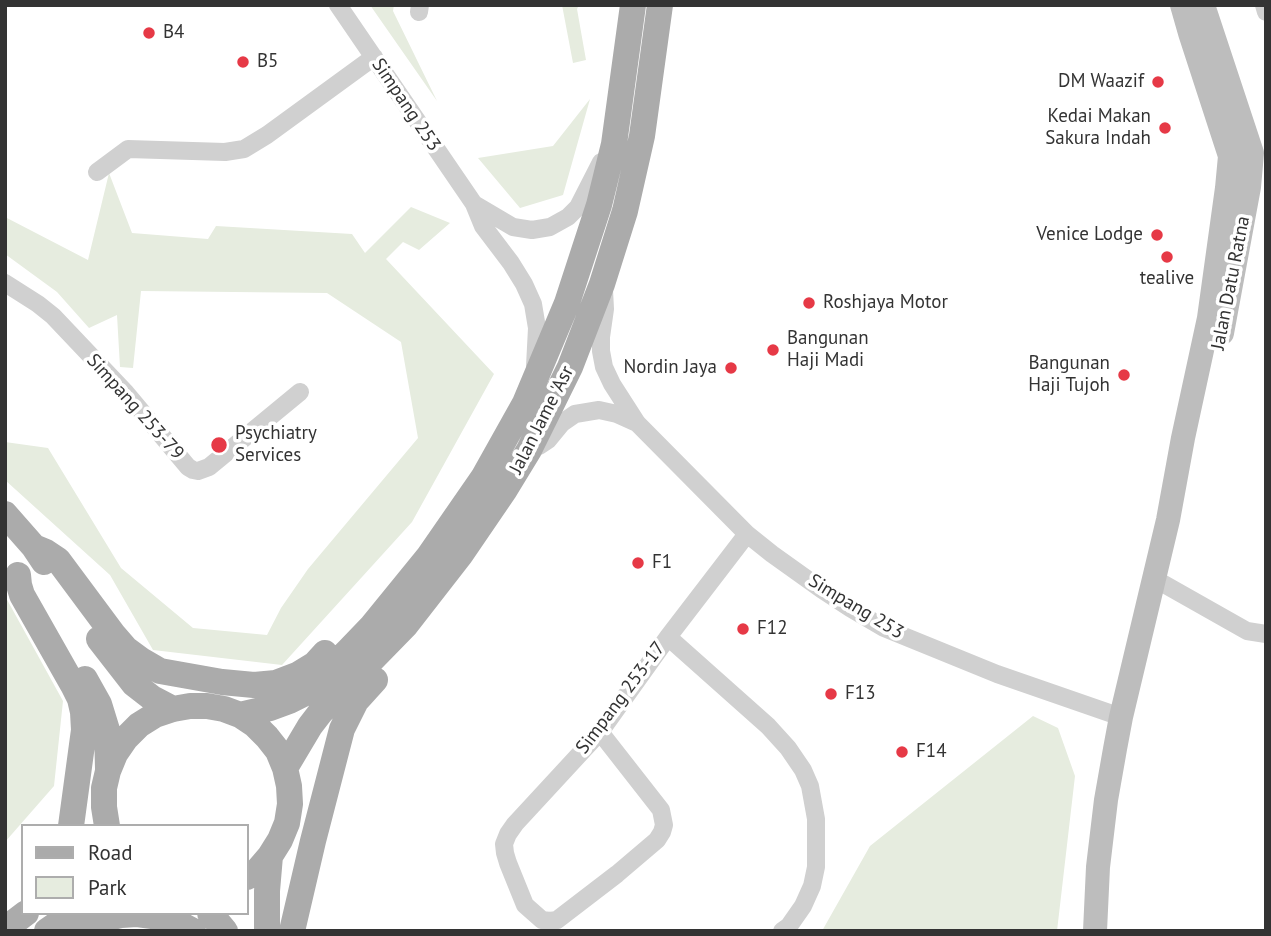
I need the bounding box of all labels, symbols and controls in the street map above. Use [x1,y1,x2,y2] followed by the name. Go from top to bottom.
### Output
[163,22,184,44] place label: B4
[141,25,157,41] marker: B4
[257,51,278,73] place label: B5
[235,54,251,70] marker: B5
[367,54,445,156] street label: Simpang 253
[1058,71,1144,93] place label: DM Waazif
[1150,74,1166,90] marker: DM Waazif
[1045,106,1151,150] place label: Kedai Makan Sakura Indah
[1157,120,1173,136] marker: Kedai Makan Sakura Indah
[1207,214,1255,352] street label: Jalan Datu Ratna
[1036,224,1143,246] place label: Venice Lodge
[1149,227,1165,243] marker: Venice Lodge
[1159,249,1175,265] marker: tealive
[1140,268,1194,290] place label: tealive
[823,292,948,314] place label: Roshjaya Motor
[801,295,817,311] marker: Roshjaya Motor
[787,328,869,372] place label: Bangunan Haji Madi
[765,342,781,358] marker: Bangunan Haji Madi
[81,349,189,465] street label: Simpang 253-79
[1028,353,1110,397] place label: Bangunan Haji Tujoh
[624,357,717,379] place label: Nordin Jaya
[723,360,739,376] marker: Nordin Jaya
[505,362,579,478] street label: Jalan Jame 'Asr
[1116,367,1132,383] marker: Bangunan Haji Tujoh
[235,423,317,467] place label: Psychiatry Services
[209,435,229,455] marker: Psychiatry Services
[652,552,672,574] place label: F1
[630,555,646,571] marker: F1
[804,570,908,644] street label: Simpang 253
[757,618,788,640] place label: F12
[735,621,751,637] marker: F12
[571,637,671,759] street label: Simpang 253-17
[845,683,876,705] place label: F13
[823,686,839,702] marker: F13
[916,741,947,763] place label: F14
[894,744,910,760] marker: F14
[21,824,248,915] legend
[88,839,132,866] text: Road
[88,874,127,901] text: Park

